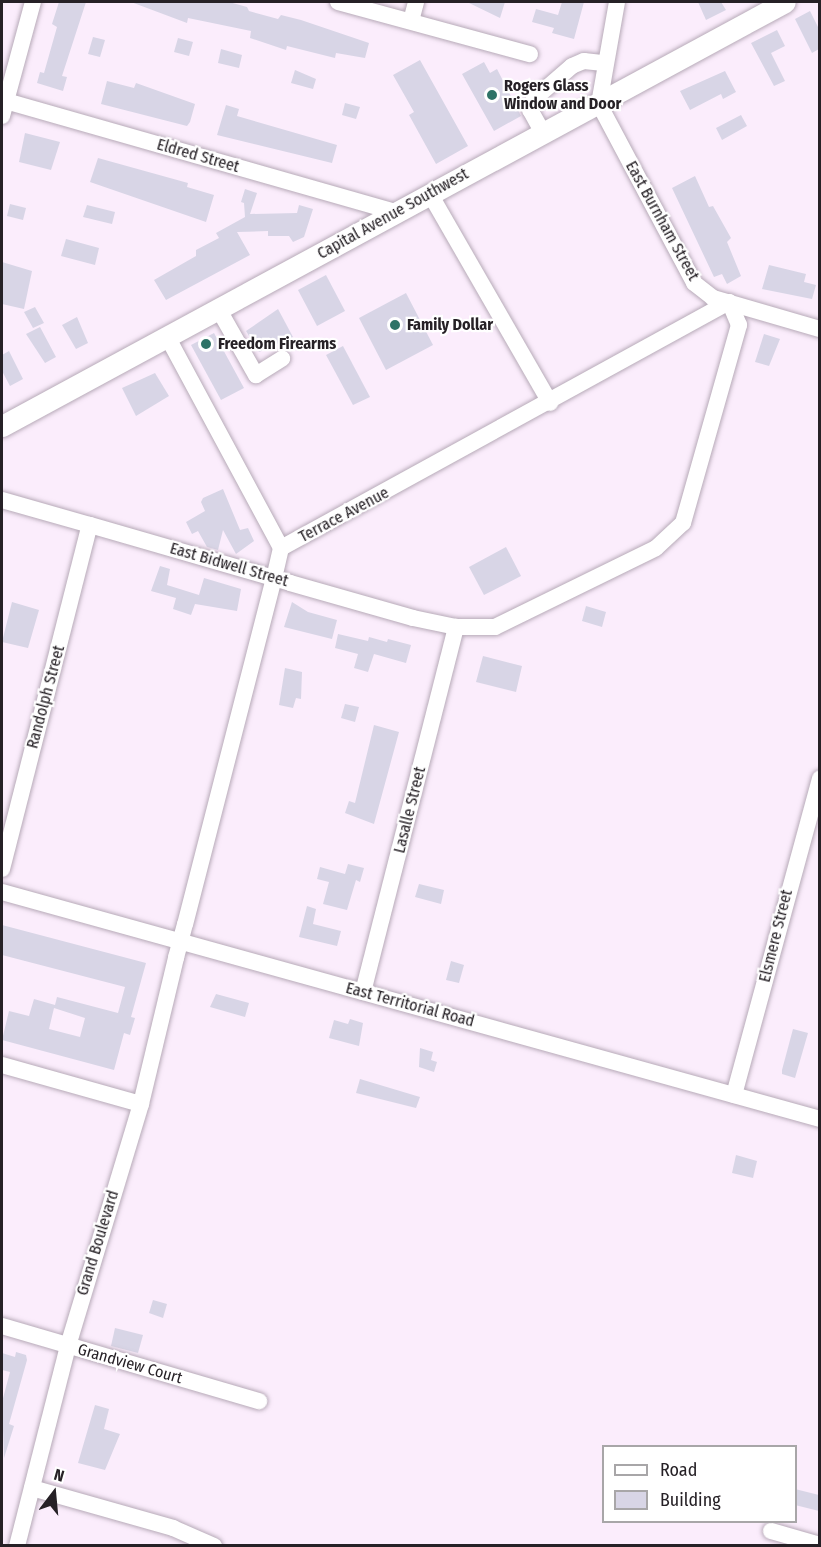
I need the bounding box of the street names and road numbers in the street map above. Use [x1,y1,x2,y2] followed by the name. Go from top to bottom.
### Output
[155,135,241,177] street label: Eldred Street
[621,158,703,284] street label: East Burnham Street
[314,164,472,264] street label: Capital Avenue Southwest
[296,483,392,547] street label: Terrace Avenue
[168,539,290,591] street label: East Bidwell Street
[23,643,69,751] street label: Randolph Street
[390,765,430,855] street label: Lasalle Street
[755,888,797,984] street label: Elsmere Street
[344,979,476,1031] street label: East Territorial Road
[73,1188,123,1298] street label: Grand Boulevard
[76,1340,184,1388] street label: Grandview Court

